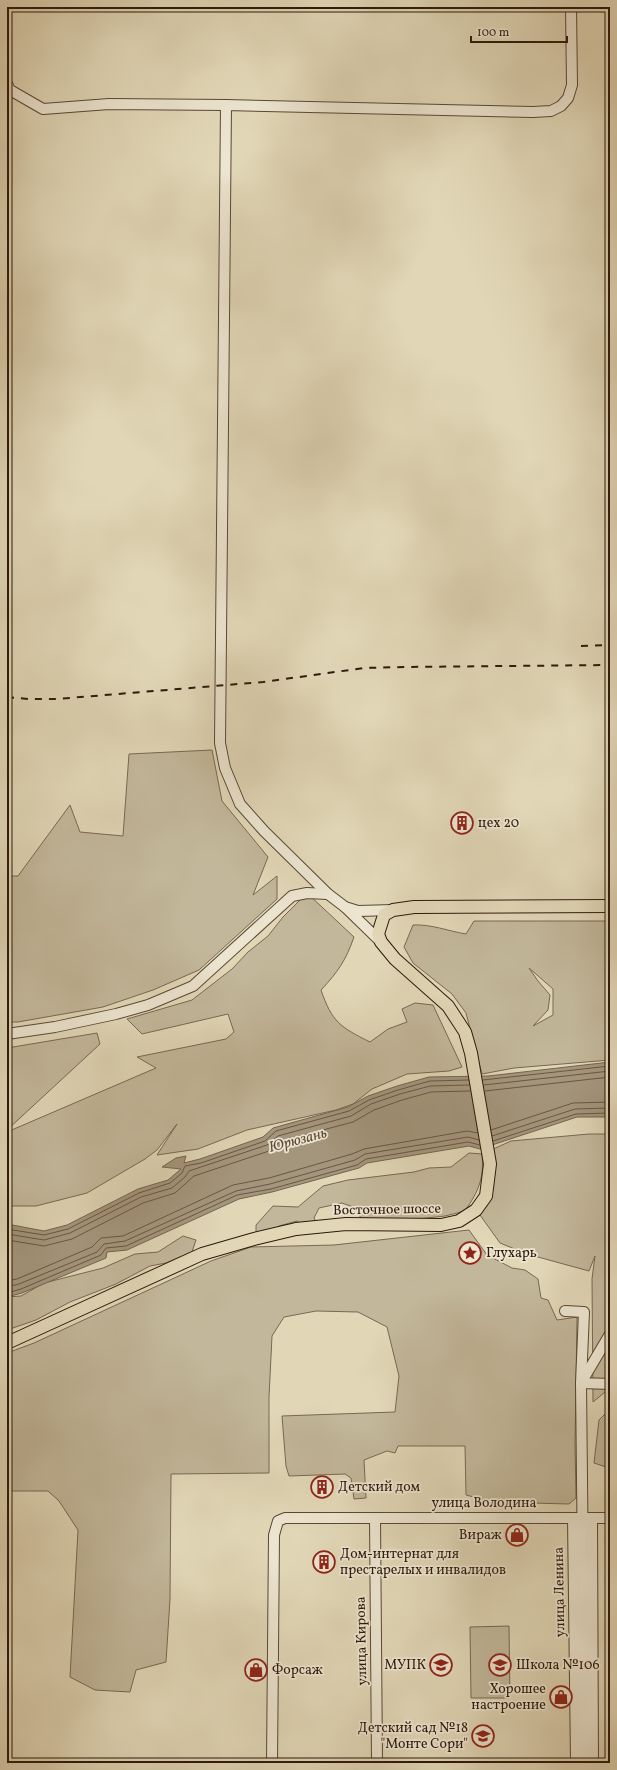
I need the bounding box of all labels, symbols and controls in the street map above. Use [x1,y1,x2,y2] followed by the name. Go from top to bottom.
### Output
[471,18,567,44] scale bar
[477,25,510,41] text: 100 m
[449,810,475,836] building icon: цех 20
[478,814,519,833] place label: цех 20
[267,1123,329,1159] water label: Юрюзань
[333,1200,442,1220] street label: Восточное шоссе
[457,1240,483,1266] place icon: Глухарь
[486,1244,537,1263] place label: Глухарь
[309,1474,335,1500] building icon: Детский дом
[338,1478,420,1497] place label: Детский дом
[432,1494,537,1513] street label: улица Володина
[504,1522,530,1548] shop icon: Вираж
[459,1526,502,1545] place label: Вираж
[340,1545,506,1580] place label: Дом-интернат для престарелых и инвалидов
[550,1547,570,1637] street label: улица Ленина
[311,1549,337,1575] building icon: Дом-интернат для престарелых и инвалидов
[352,1596,372,1686] street label: улица Кирова
[428,1652,454,1678] school or university icon: МУПК
[487,1652,513,1678] school or university icon: Школа №106
[384,1656,426,1675] place label: МУПК
[516,1656,600,1675] place label: Школа №106
[243,1657,269,1683] shop icon: Форсаж
[272,1661,323,1680] place label: Форсаж
[471,1680,546,1715] place label: Хорошее настроение
[548,1684,574,1710] shop icon: Хорошее настроение
[358,1719,468,1754] place label: Детский сад №18 "Монте Сори"
[470,1723,496,1749] school or university icon: Детский сад №18 "Монте Сори"

